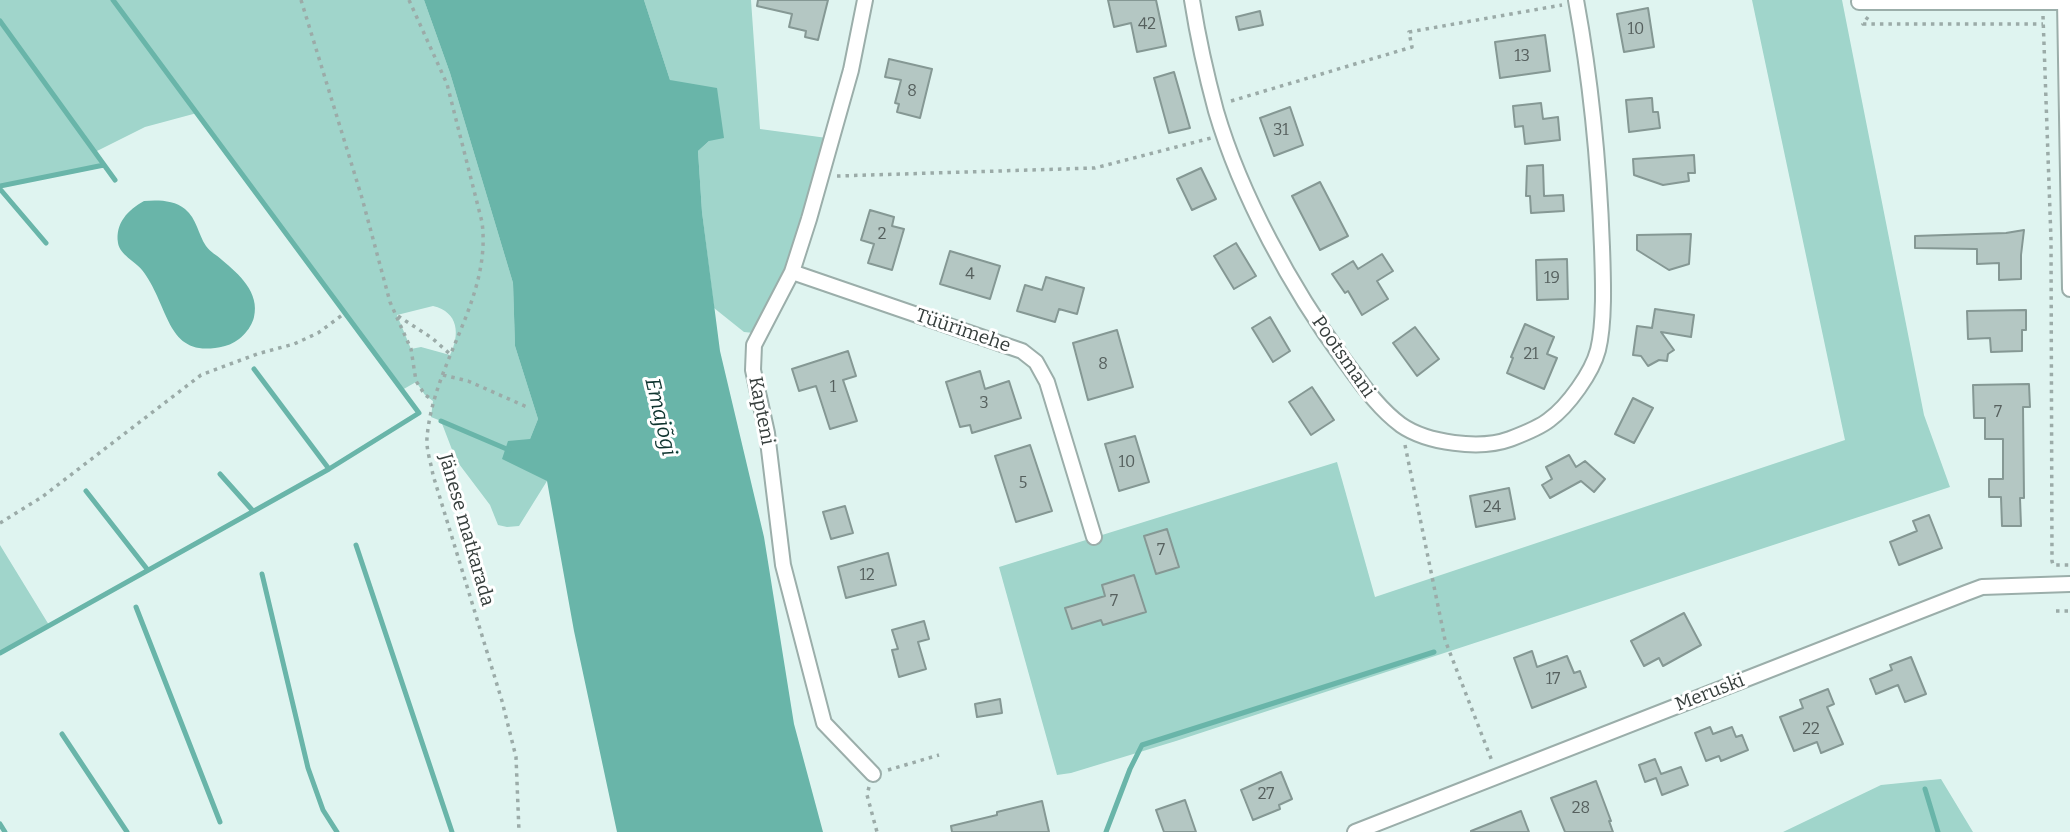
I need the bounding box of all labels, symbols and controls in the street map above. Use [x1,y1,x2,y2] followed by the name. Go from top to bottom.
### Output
[1138,15,1156,35] house number: 42
[1628,20,1644,40] house number: 10
[1514,47,1530,67] house number: 13
[907,82,917,102] house number: 8
[1273,121,1289,141] house number: 31
[878,225,886,245] house number: 2
[965,265,975,285] house number: 4
[1544,269,1560,289] house number: 19
[913,304,1013,358] street label: Tüürimehe
[1306,312,1380,402] street label: Pootsmani
[1523,345,1539,365] house number: 21
[1098,355,1108,375] house number: 8
[743,375,779,447] street label: Kapteni
[639,376,681,458] water label: Emajõgi
[830,378,836,398] house number: 1
[979,394,989,414] house number: 3
[1994,403,2002,423] house number: 7
[433,451,499,609] street label: Jänese matkarada
[1119,453,1135,473] house number: 10
[1019,474,1027,494] house number: 5
[1483,498,1501,518] house number: 24
[1157,541,1165,561] house number: 7
[859,566,875,586] house number: 12
[1110,592,1118,612] house number: 7
[1672,669,1748,717] street label: Meruski
[1546,670,1560,690] house number: 17
[1802,720,1820,740] house number: 22
[1258,785,1274,805] house number: 27
[1572,799,1590,819] house number: 28

